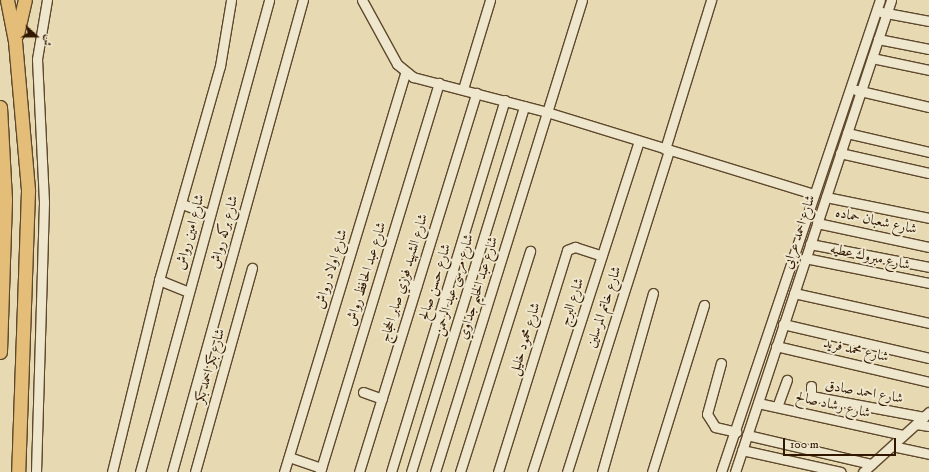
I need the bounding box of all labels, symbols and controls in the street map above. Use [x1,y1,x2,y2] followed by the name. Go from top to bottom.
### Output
[16,16,56,56] north arrow
[39,33,56,48] text: ش
[172,192,208,272] street label: شارع امين رواش
[779,193,819,271] street label: شارع احمد عرابى
[206,194,242,270] street label: شارع بركه رواش
[834,204,918,238] street label: شارع شعبان حماده
[376,212,432,344] street label: شارع الشهيد فوزي صابر الحجاج
[342,220,390,328] street label: شارع عبد الحافظ رواش
[311,227,351,311] street label: شارع اولاد رواش
[431,232,477,338] street label: شارع مرسى عبد الرحمن
[454,234,502,342] street label: شارع عبد الحليم جداوي
[828,240,912,274] street label: شارع مبروك عطيه
[415,242,455,322] street label: شارع حسن صالح
[583,264,625,350] street label: شارع خاتم المرسلين
[556,276,588,328] street label: شارع البرج
[506,301,544,377] street label: شارع محمود خليل
[191,327,229,405] street label: شارع بكر احمد بكر
[822,334,890,366] street label: شارع محمد فريد
[824,377,904,407] street label: شارع احمد صادق
[794,388,872,422] street label: شارع رشاد صالح
[785,430,898,456] scale bar
[790,437,819,452] text: 100 m

